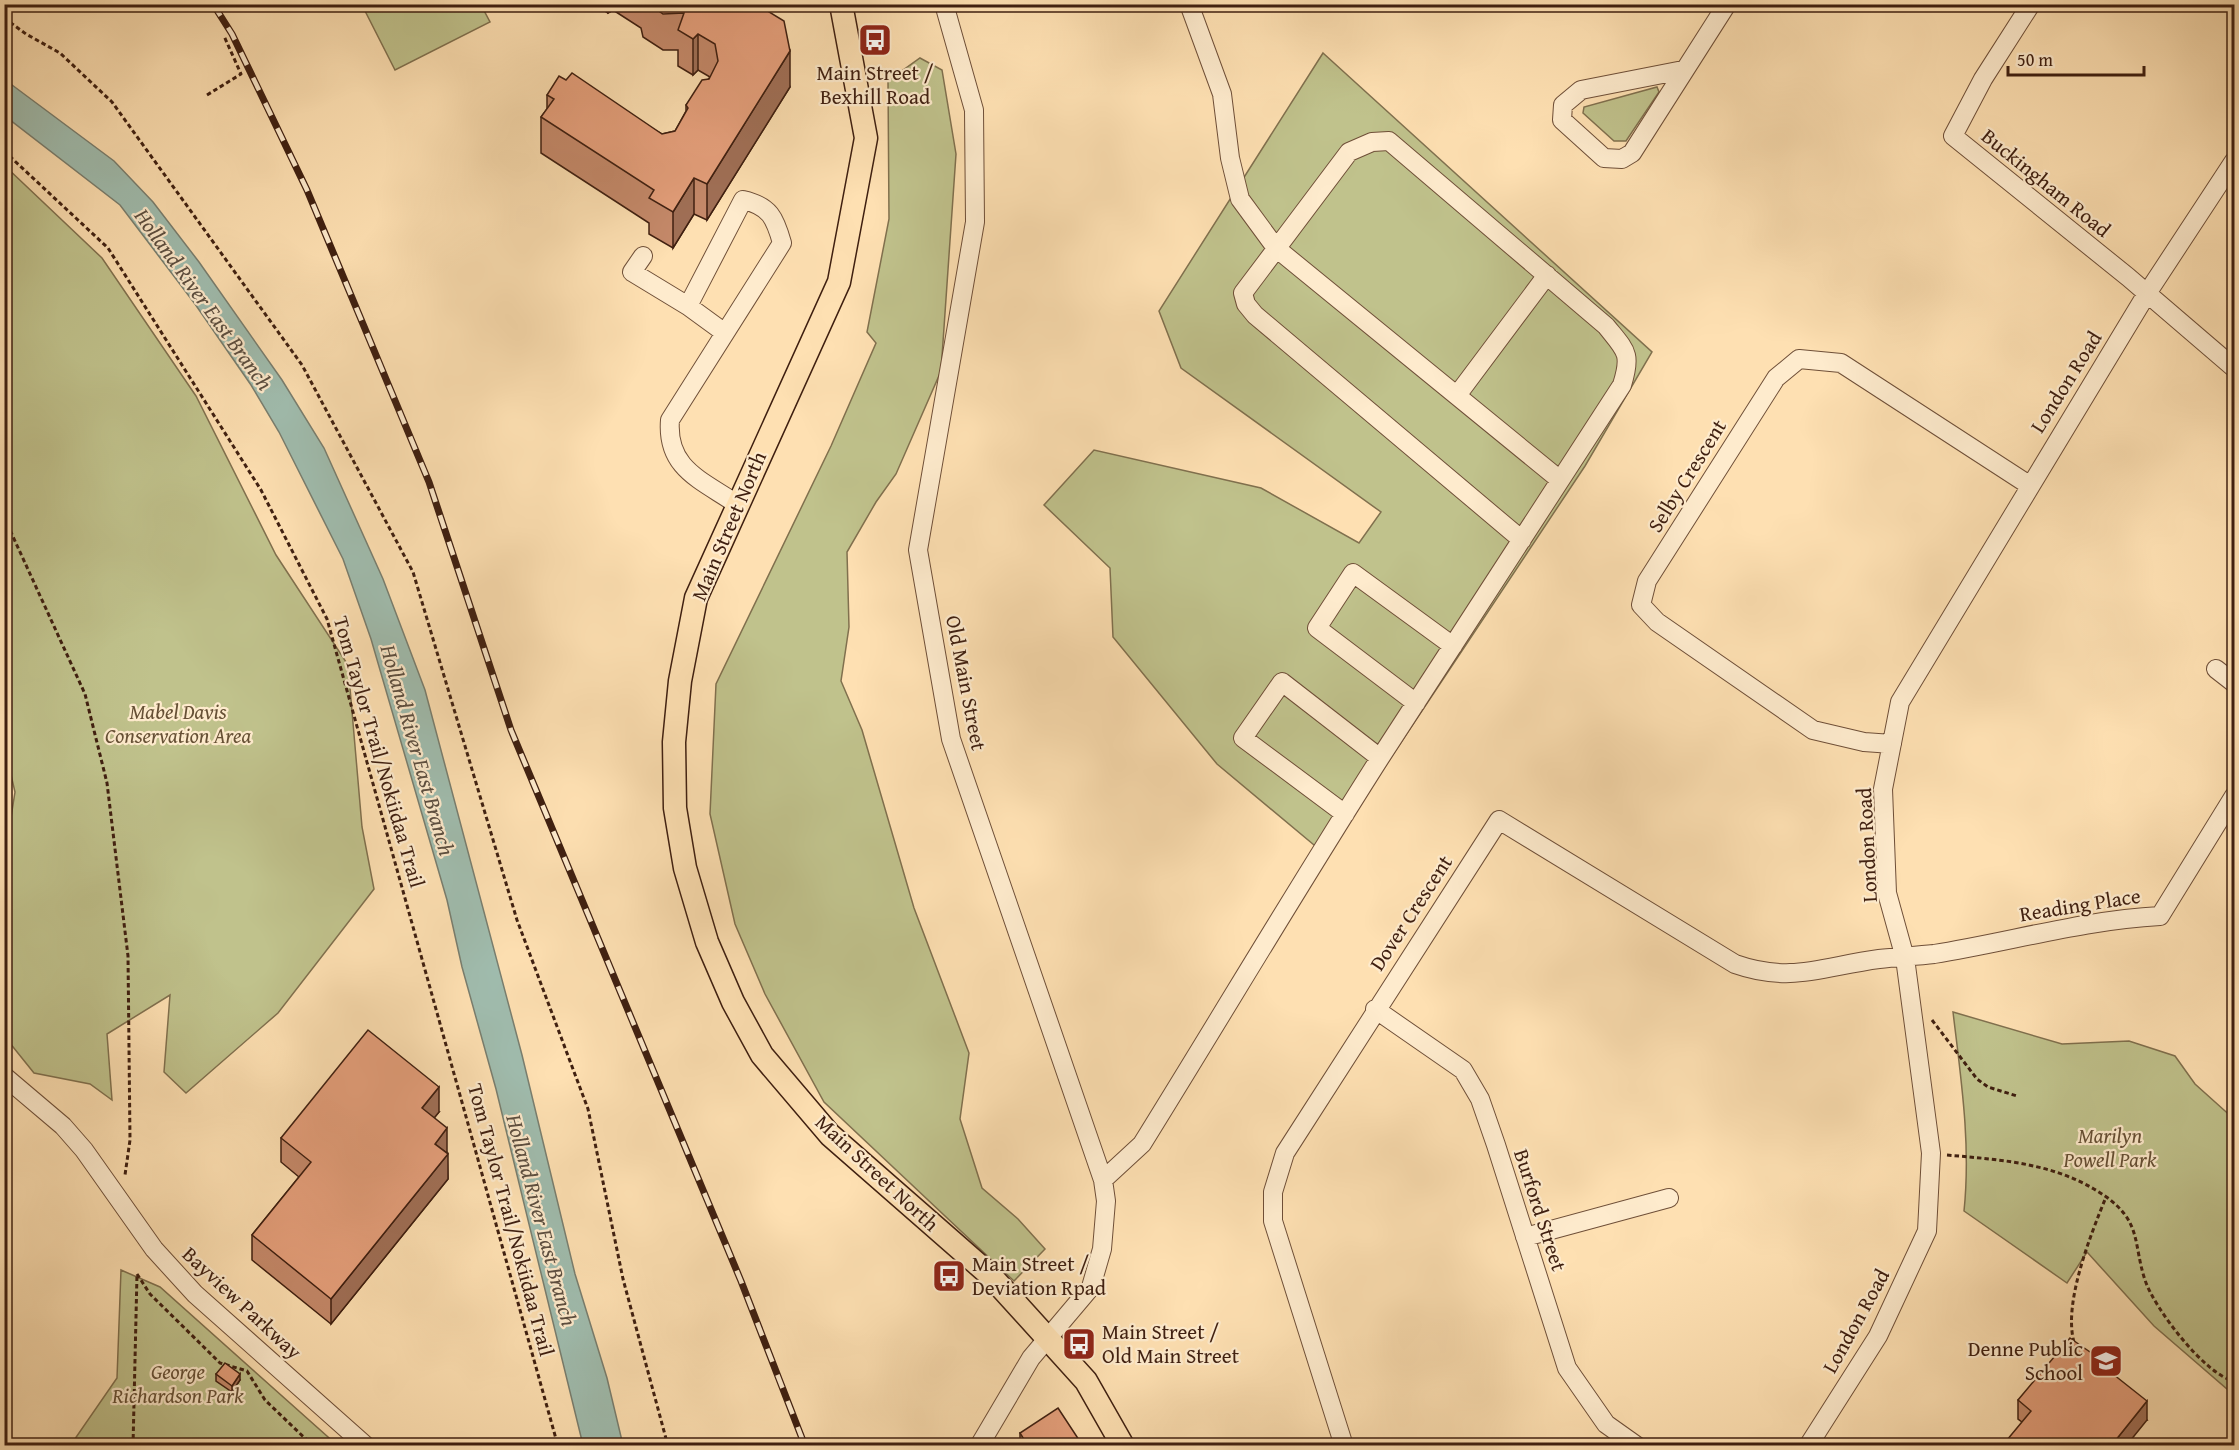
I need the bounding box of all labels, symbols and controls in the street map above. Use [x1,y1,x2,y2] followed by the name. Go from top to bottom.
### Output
[857,22,893,58] bus stop icon: Main Street / Bexhill Road
[2008,39,2144,77] scale bar
[2017,46,2053,73] text: 50 m
[816,57,934,112] place label: Main Street / Bexhill Road
[1975,121,2118,245] street label: Buckingham Road
[126,201,281,397] water label: Holland River East Branch
[2022,324,2110,439] street label: London Road
[1639,413,1734,538] street label: Selby Crescent
[683,446,774,605] street label: Main Street North
[326,613,433,891] street label: Tom Taylor Trail/Nokiidaa Trail
[938,613,995,754] street label: Old Main Street
[372,640,463,859] water label: Holland River East Branch
[105,696,251,751] park label: Mabel Davis Conservation Area
[1848,786,1885,903] street label: London Road
[1362,848,1460,977] street label: Dover Crescent
[2017,880,2143,929] street label: Reading Place
[460,1080,563,1360] street label: Tom Taylor Trail/Nokiidaa Trail
[808,1107,946,1239] street label: Main Street North
[498,1110,586,1330] water label: Holland River East Branch
[2063,1120,2157,1175] park label: Marilyn Powell Park
[1506,1145,1575,1275] street label: Burford Street
[176,1239,309,1367] street label: Bayview Parkway
[972,1248,1107,1303] place label: Main Street / Deviation Rpad
[931,1258,967,1294] bus stop icon: Main Street / Deviation Rpad
[1814,1262,1897,1379] street label: London Road
[1102,1316,1240,1371] place label: Main Street / Old Main Street
[1061,1326,1097,1362] bus stop icon: Main Street / Old Main Street
[1968,1333,2083,1388] place label: Denne Public School
[2088,1343,2124,1379] school or university icon: Denne Public School
[111,1356,244,1411] park label: George Richardson Park

